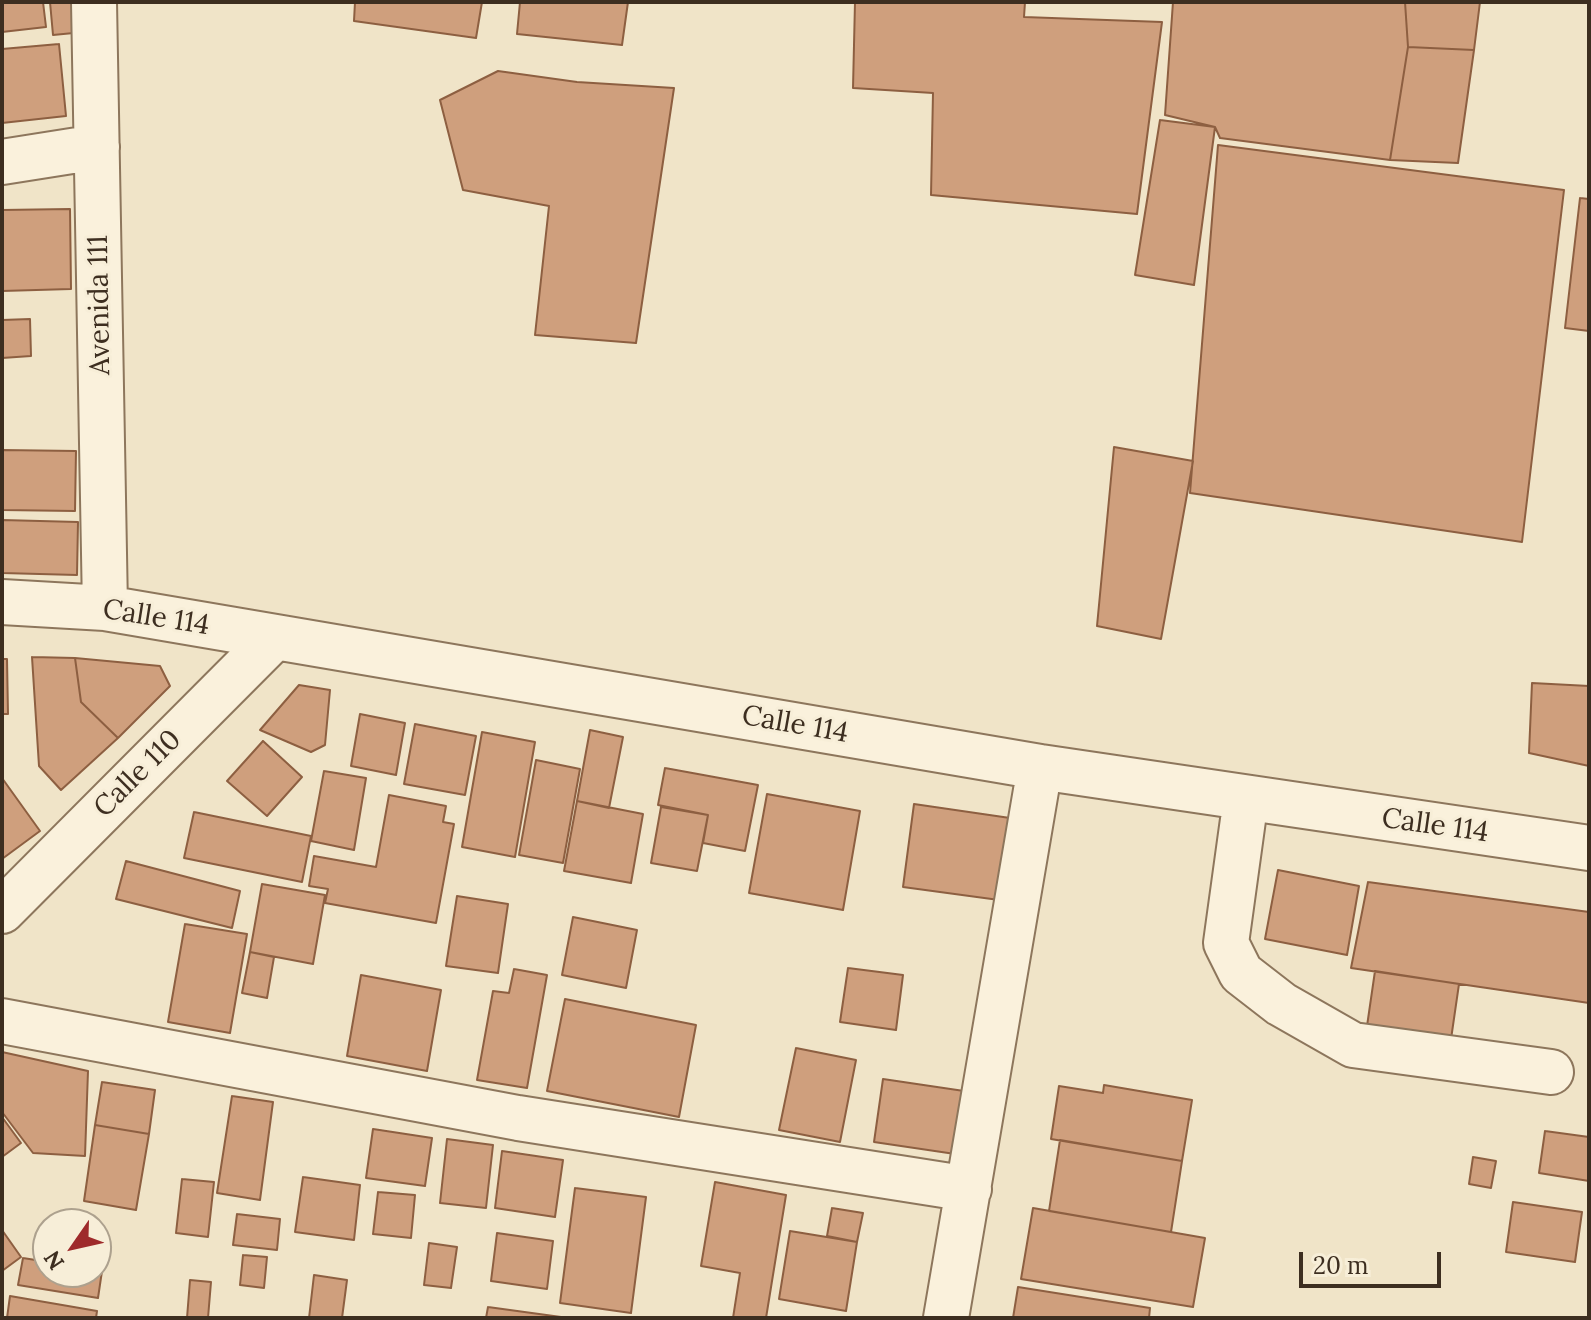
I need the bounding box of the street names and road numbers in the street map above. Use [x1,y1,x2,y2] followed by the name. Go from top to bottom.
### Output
[82,235,118,375] street label: Avenida 111
[100,593,212,643] street label: Calle 114
[739,699,851,751] street label: Calle 114
[87,723,189,825] street label: Calle 110
[1380,802,1490,850] street label: Calle 114

